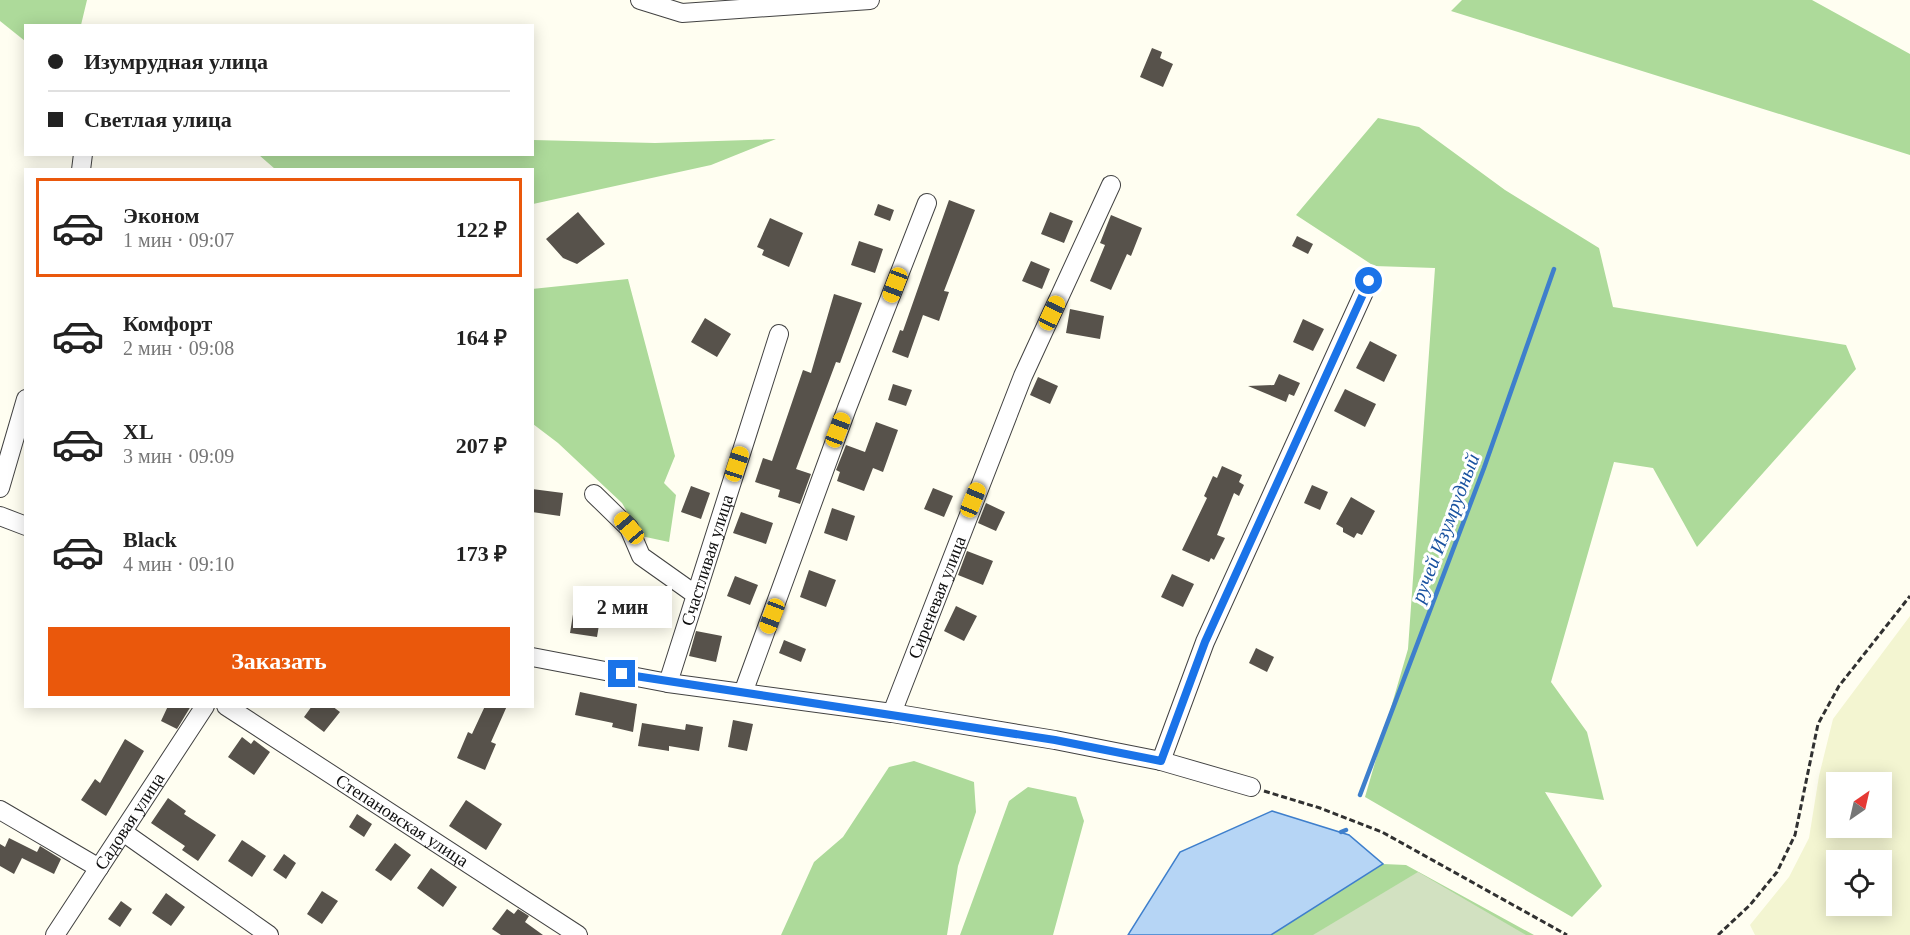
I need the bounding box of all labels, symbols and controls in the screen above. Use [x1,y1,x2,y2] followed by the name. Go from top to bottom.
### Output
[84,49,268,74] text: Изумрудная улица
[84,107,232,132] text: Светлая улица
[51,201,105,255] icon: car
[123,203,200,228] text: Эконом
[456,217,507,242] text: 122 ₽
[123,229,234,251] text: 1 мин · 09:07
[880,265,910,305] car
[1355,267,1382,294] route start
[1036,293,1068,333] car
[51,309,105,363] icon: car
[123,311,212,336] text: Комфорт
[456,325,507,350] text: 164 ₽
[123,337,234,359] text: 2 мин · 09:08
[823,410,853,450] car
[51,417,105,471] icon: car
[123,419,154,444] text: XL
[456,433,507,458] text: 207 ₽
[723,444,751,484] car
[123,445,234,467] text: 3 мин · 09:09
[1406,451,1484,608] water label: ручей Изумрудный
[958,480,988,520] car
[677,492,737,628] street label: Счастливая улица
[611,508,647,548] car
[51,525,105,579] icon: car
[123,527,177,552] text: Black
[904,533,970,662] street label: Сиреневая улица
[456,541,507,566] text: 173 ₽
[123,553,234,575] text: 4 мин · 09:10
[572,587,672,629] callout: 2 мин
[597,596,648,618] text: 2 мин
[757,596,787,636] car
[48,627,510,696] button: Заказать
[608,660,635,687] route end
[91,769,168,873] street label: Садовая улица
[332,770,472,871] street label: Степановская улица
[1826,772,1892,838] north arrow
[1826,772,1892,916] map controls
[1826,850,1892,916] button: locate

